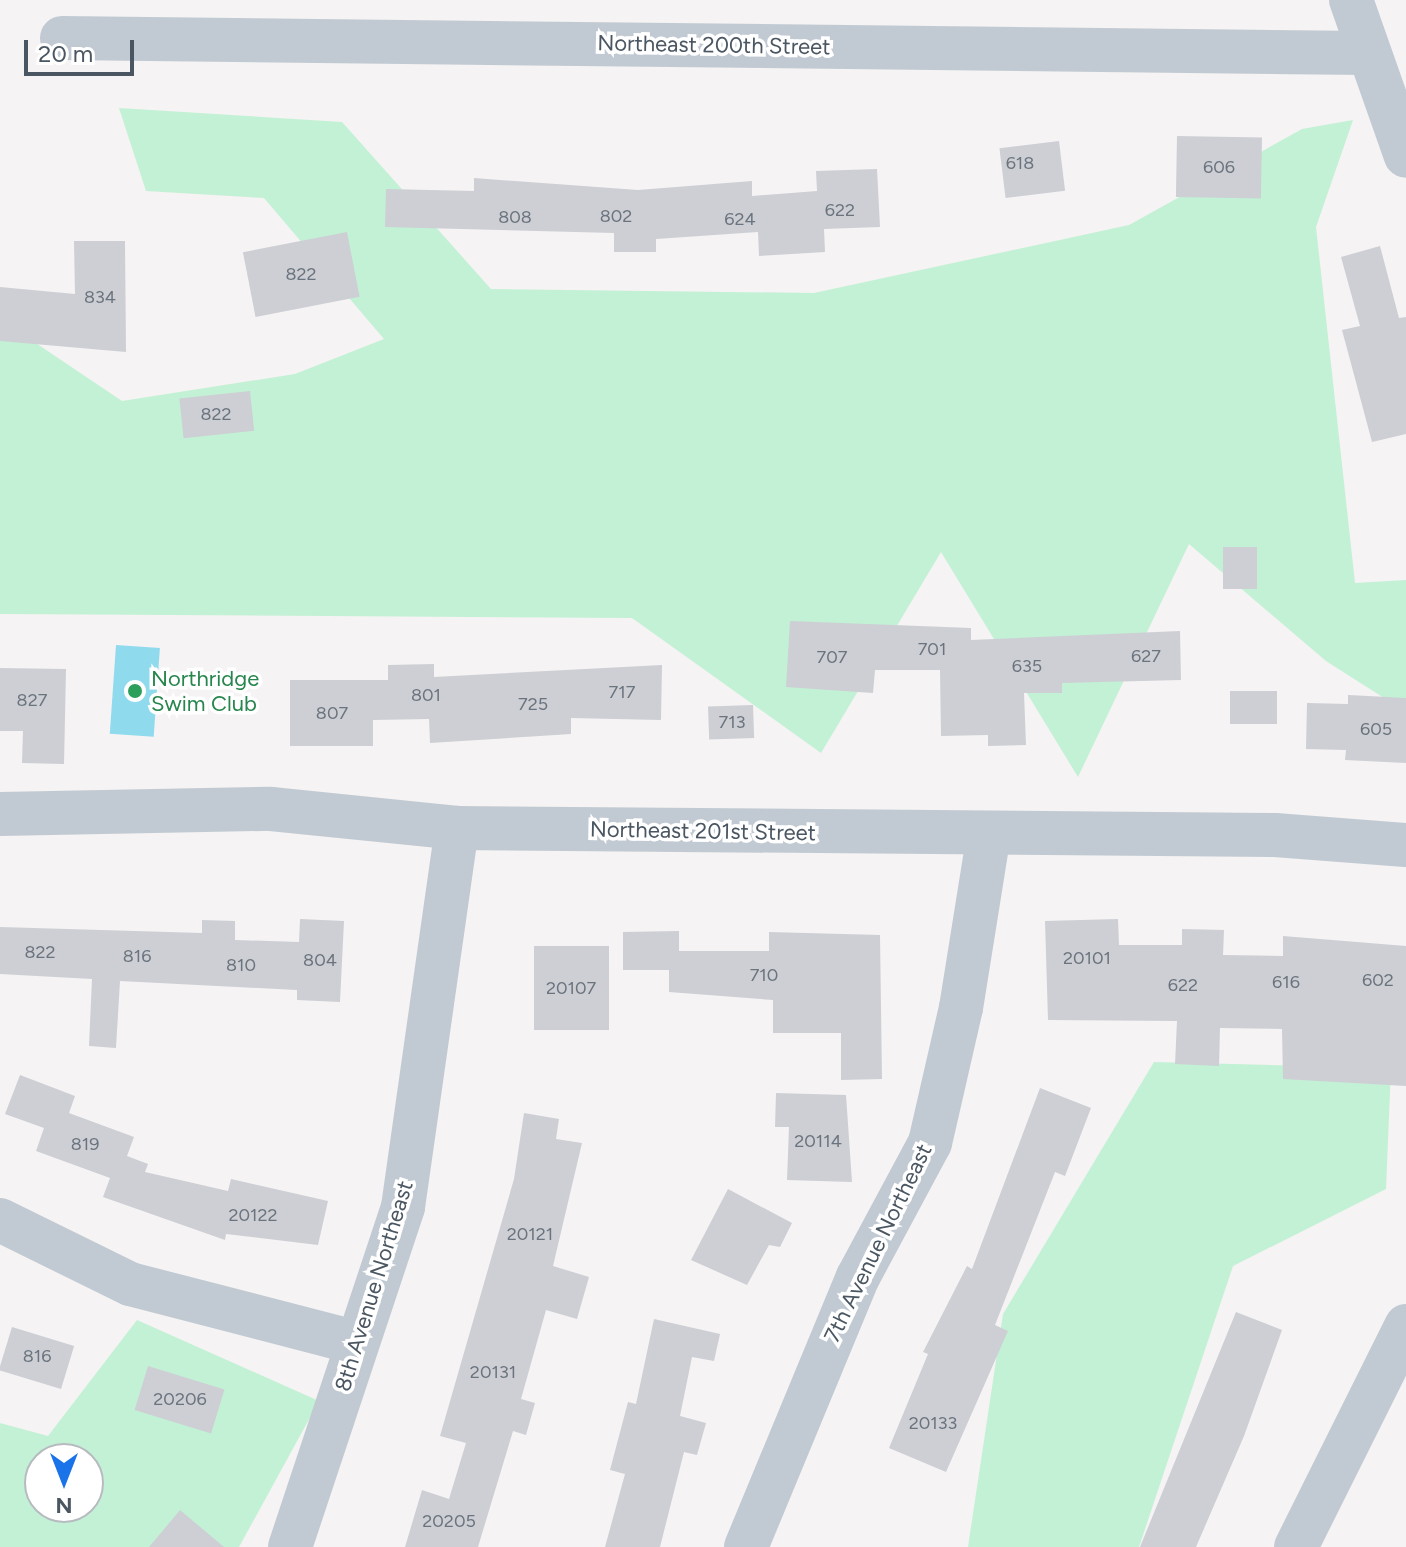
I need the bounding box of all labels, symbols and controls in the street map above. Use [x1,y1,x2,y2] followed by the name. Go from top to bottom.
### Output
[28,24,138,74] scale bar
[597,30,831,60] street label: Northeast 200th Street
[38,39,93,68] text: 20 m
[1006,152,1034,174] house number: 618
[1203,156,1235,178] house number: 606
[825,199,855,221] house number: 622
[600,205,632,227] house number: 802
[498,206,532,228] house number: 808
[724,208,756,230] house number: 624
[285,263,317,285] house number: 822
[84,286,116,308] house number: 834
[200,403,232,425] house number: 822
[918,638,946,660] house number: 701
[1131,645,1161,667] house number: 627
[817,646,847,668] house number: 707
[1012,655,1042,677] house number: 635
[151,665,259,716] place label: Northridge Swim Club
[609,681,635,703] house number: 717
[126,682,144,700] marker: Northridge Swim Club
[411,684,441,706] house number: 801
[17,689,47,711] house number: 827
[518,693,548,715] house number: 725
[316,702,348,724] house number: 807
[719,711,745,733] house number: 713
[1360,718,1392,740] house number: 605
[590,816,816,846] street label: Northeast 201st Street
[24,941,56,963] house number: 822
[123,945,151,967] house number: 816
[1063,947,1111,969] house number: 20101
[303,949,337,971] house number: 804
[226,954,256,976] house number: 810
[750,964,778,986] house number: 710
[1362,969,1394,991] house number: 602
[1272,971,1300,993] house number: 616
[1168,974,1198,996] house number: 622
[546,977,596,999] house number: 20107
[794,1130,842,1152] house number: 20114
[71,1133,99,1155] house number: 819
[819,1140,937,1346] street label: 7th Avenue Northeast
[329,1177,419,1395] street label: 8th Avenue Northeast
[228,1204,278,1226] house number: 20122
[507,1223,553,1245] house number: 20121
[23,1345,51,1367] house number: 816
[470,1361,516,1383] house number: 20131
[153,1388,207,1410] house number: 20206
[909,1412,957,1434] house number: 20133
[24,1443,104,1523] north arrow
[56,1492,73,1519] text: N
[422,1510,476,1532] house number: 20205

